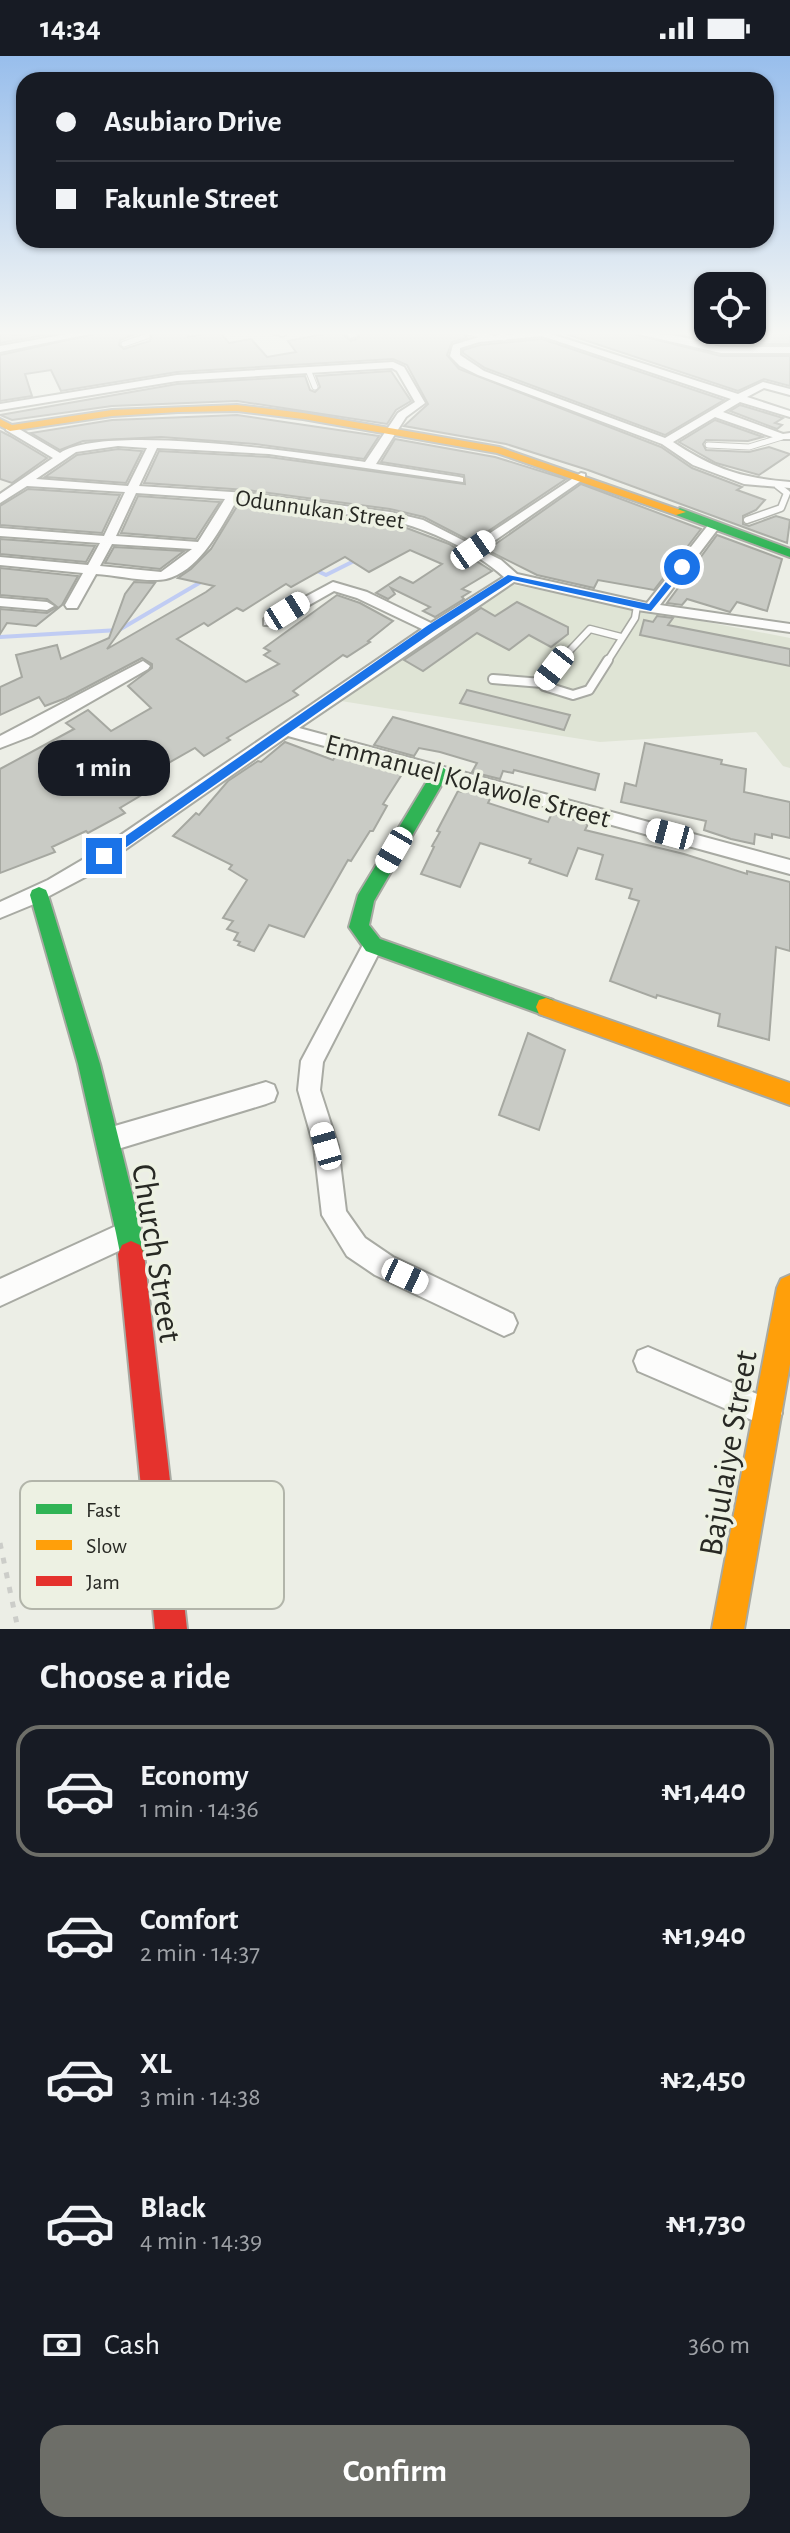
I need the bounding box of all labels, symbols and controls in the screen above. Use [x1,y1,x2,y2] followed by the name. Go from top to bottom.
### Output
[40,13,101,43] text: 14:34
[104,107,282,137] text: Asubiaro Drive
[104,184,278,214] text: Fakunle Street
[694,272,766,344] map controls
[694,272,766,344] button: locate
[234,486,406,534] street label: Odunnukan Street
[446,526,500,574] car
[664,549,700,585] route start
[260,588,314,634] car
[530,642,578,694] car
[322,730,613,834] street label: Emmanuel Kolawole Street
[38,740,170,796] callout: 1 min
[77,755,131,781] text: 1 min
[644,816,696,852] car
[372,823,416,877] car
[86,838,122,874] route end
[308,1120,344,1172] car
[125,1162,187,1345] street label: Church Street
[378,1255,432,1297] car
[694,1348,764,1559] street label: Bajulaiye Street
[20,1481,284,1609] legend
[86,1499,120,1521] text: Fast
[86,1535,127,1557] text: Slow
[86,1571,120,1593] text: Jam
[40,1659,230,1695] text: Choose a ride
[44,1755,116,1827] icon: car
[140,1761,249,1791] text: Economy
[661,1776,746,1806] text: ₦1,440
[140,1796,259,1822] text: 1 min · 14:36
[44,1899,116,1971] icon: car
[140,1905,239,1935] text: Comfort
[662,1920,746,1950] text: ₦1,940
[140,1940,260,1966] text: 2 min · 14:37
[44,2043,116,2115] icon: car
[140,2049,172,2079] text: XL
[660,2064,746,2094] text: ₦2,450
[140,2084,260,2110] text: 3 min · 14:38
[44,2187,116,2259] icon: car
[140,2193,206,2223] text: Black
[666,2208,746,2238] text: ₦1,730
[140,2228,262,2254] text: 4 min · 14:39
[40,2323,84,2367] icon: cash
[104,2330,160,2360] text: Cash
[688,2332,750,2358] text: 360 m
[40,2425,750,2517] button: Confirm

